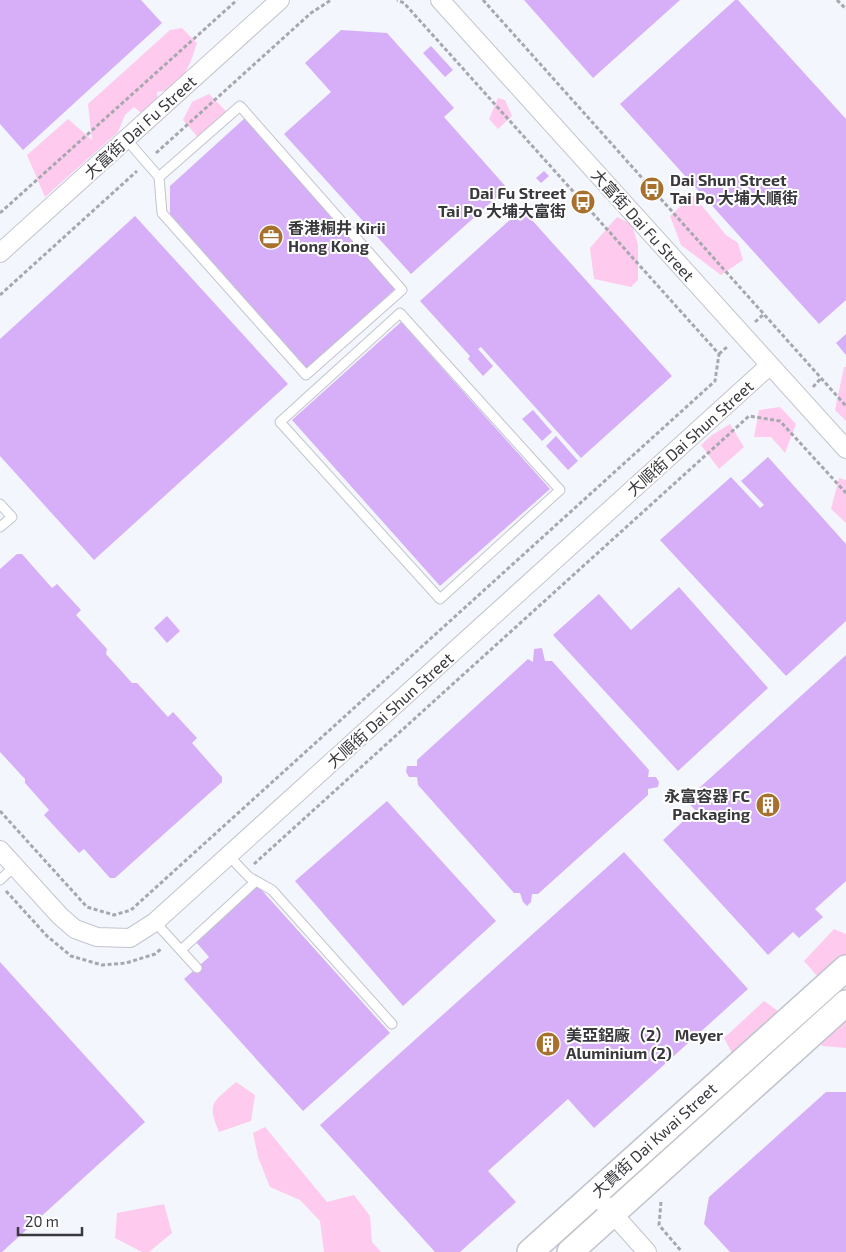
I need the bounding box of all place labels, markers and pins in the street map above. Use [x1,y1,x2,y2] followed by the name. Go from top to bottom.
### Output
[670,170,798,207] place label: Dai Shun Street Tai Po 大埔大順街
[639,176,665,202] bus stop icon: Dai Shun Street Tai Po 大埔大順街
[438,183,566,220] place label: Dai Fu Street Tai Po 大埔大富街
[570,189,596,215] bus stop icon: Dai Fu Street Tai Po 大埔大富街
[288,218,386,255] place label: 香港桐井 Kirii Hong Kong
[258,224,284,250] office icon: 香港桐井 Kirii Hong Kong
[664,786,751,823] place label: 永富容器 FC Packaging
[755,792,781,818] building icon: 永富容器 FC Packaging
[566,1025,723,1062] place label: 美亞鋁廠（2） Meyer Aluminium (2)
[535,1031,561,1057] building icon: 美亞鋁廠（2） Meyer Aluminium (2)

